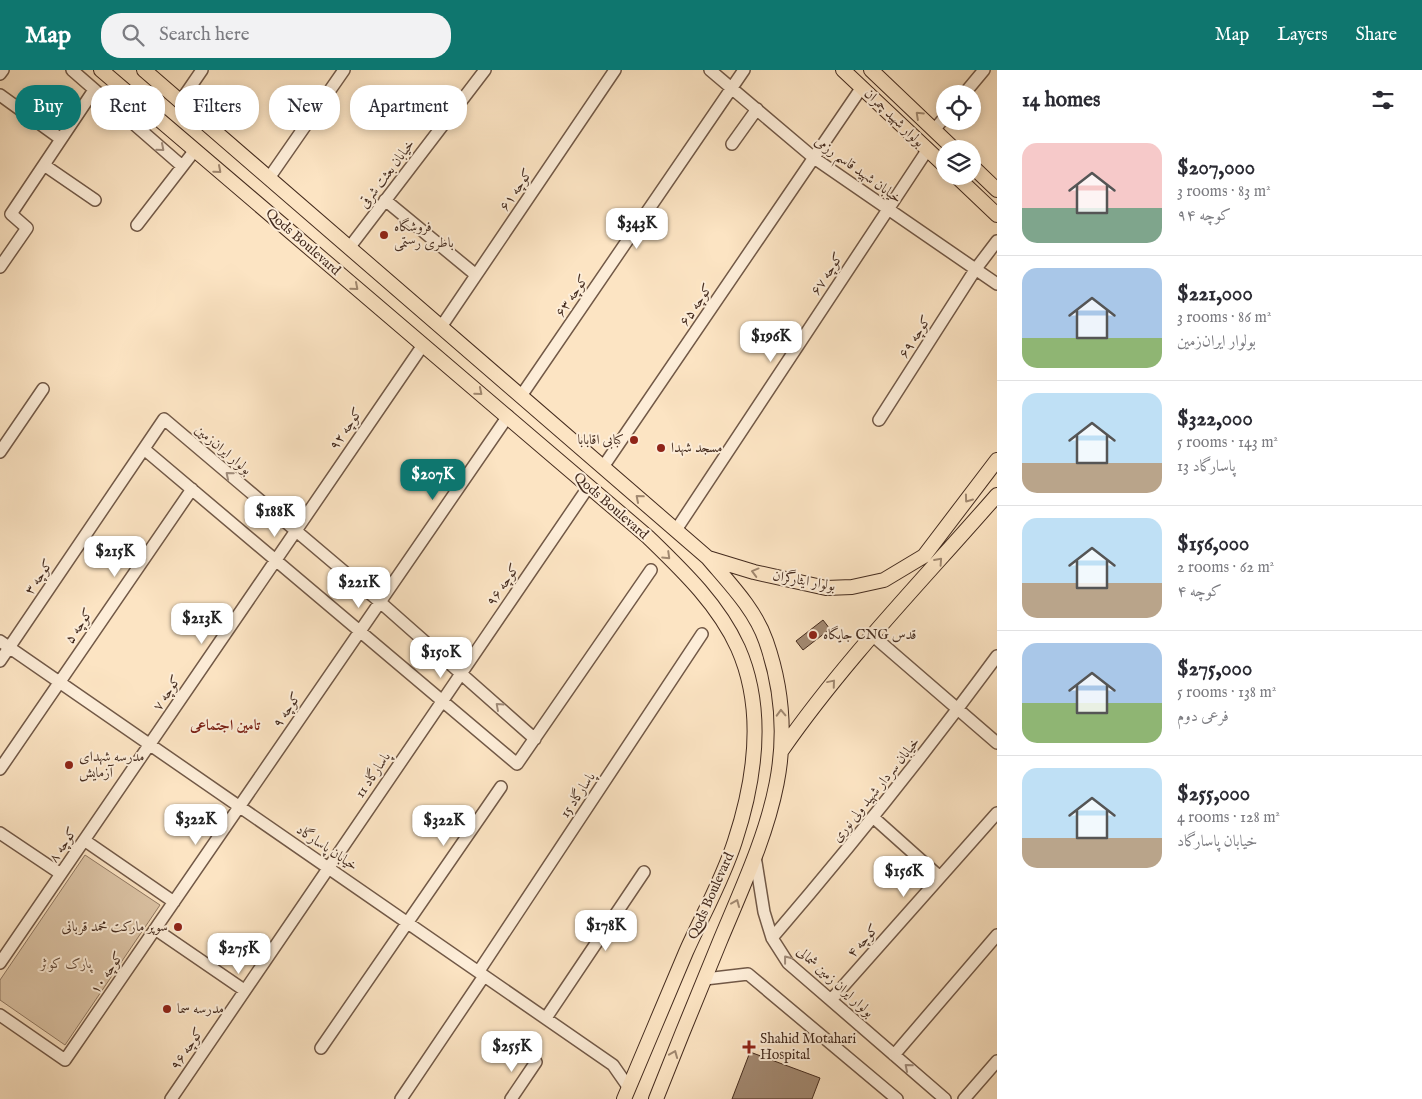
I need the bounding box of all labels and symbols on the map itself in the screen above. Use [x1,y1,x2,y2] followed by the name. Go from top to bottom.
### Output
[860,85,928,151] street label: بولوار شهید چمران
[915,112,924,121] one-way arrow
[809,132,905,211] street label: خیابان شهید قاسم رزمی
[355,136,419,212] street label: خیابان بعثت شرقی
[156,142,165,151] one-way arrow
[213,164,222,173] one-way arrow
[495,165,537,215] street label: کوچه ۶۱
[262,205,345,280] street label: Qods Boulevard
[602,208,672,250] pin: $343K
[394,217,454,252] place label: فروشگاه باطری رستمی
[378,229,390,241] marker: فروشگاه باطری رستمی
[807,249,847,299] street label: کوچه ۶۷
[551,271,593,321] street label: کوچه ۶۳
[675,280,717,330] street label: کوچه ۶۵
[350,281,359,290] one-way arrow
[895,312,935,362] street label: کوچه ۶۹
[736,320,806,363] pin: $196K
[473,386,482,394] one-way arrow
[325,404,367,454] street label: کوچه ۹۲
[191,421,255,479] street label: بولوار ایران‌زمین
[577,431,624,449] place label: کبابی اقابابا
[628,434,640,446] marker: کبابی اقابابا
[671,439,722,457] place label: مسجد شهدا
[655,442,667,454] marker: مسجد شهدا
[398,458,468,501] pin: $207K
[570,469,653,544] street label: Qods Boulevard
[226,471,235,480] one-way arrow
[965,493,974,503] one-way arrow
[240,496,310,538] pin: $188K
[636,496,645,504] one-way arrow
[80,536,150,578] pin: $215K
[662,550,671,559] one-way arrow
[21,556,57,598] street label: کوچه ۳
[934,557,943,566] one-way arrow
[482,560,524,610] street label: کوچه ۹۶
[324,566,394,609] pin: $221K
[771,566,837,595] street label: بولوار ایثارگران
[752,567,760,577] one-way arrow
[167,602,237,645] pin: $213K
[61,605,97,647] street label: کوچه ۵
[823,625,916,644] place label: جایگاه CNG قدس
[807,629,819,641] marker: جایگاه CNG قدس
[406,636,476,679] pin: $150K
[149,672,185,714] street label: کوچه ۷
[826,679,835,688] one-way arrow
[269,689,305,731] street label: کوچه ۹
[495,703,504,712] one-way arrow
[776,709,786,717] one-way arrow
[189,716,261,735] district label: تامین اجتماعی
[828,734,924,846] street label: خیابان سردار شهید ولی نوری
[79,748,145,782] place label: مدرسه شهدای آزمایش
[351,748,396,802] street label: پاسارگاد 11
[63,759,75,771] marker: مدرسه شهدای آزمایش
[556,768,601,822] street label: پاسارگاد 15
[161,804,231,846] pin: $322K
[409,804,479,847] pin: $322K
[292,821,361,876] street label: خیابان پاسارگاد
[45,824,81,866] street label: کوچه ۸
[684,849,738,942] street label: Qods Boulevard
[869,856,939,898] pin: $156K
[729,899,740,908] one-way arrow
[571,910,641,952] pin: $178K
[61,918,168,936] place label: سوپر مارکت محمد قربانی
[843,920,883,962] street label: کوچه ۴
[172,921,184,933] marker: سوپر مارکت محمد قربانی
[204,932,274,975] pin: $275K
[793,943,878,1022] street label: بولوار ایران زمین شمالی
[86,948,128,998] street label: کوچه ۱۰
[39,955,93,974] park label: پارک کوثر
[784,956,793,965] one-way arrow
[177,1000,224,1018] place label: مدرسه سما
[161,1003,173,1015] marker: مدرسه سما
[166,1024,208,1074] street label: کوچه ۹۶
[477,1030,547,1073] pin: $255K
[760,1030,856,1064] place label: Shahid Motahari Hospital
[742,1040,756,1054] marker: Shahid Motahari Hospital
[668,1050,679,1059] one-way arrow
[905,1064,914,1073] one-way arrow

